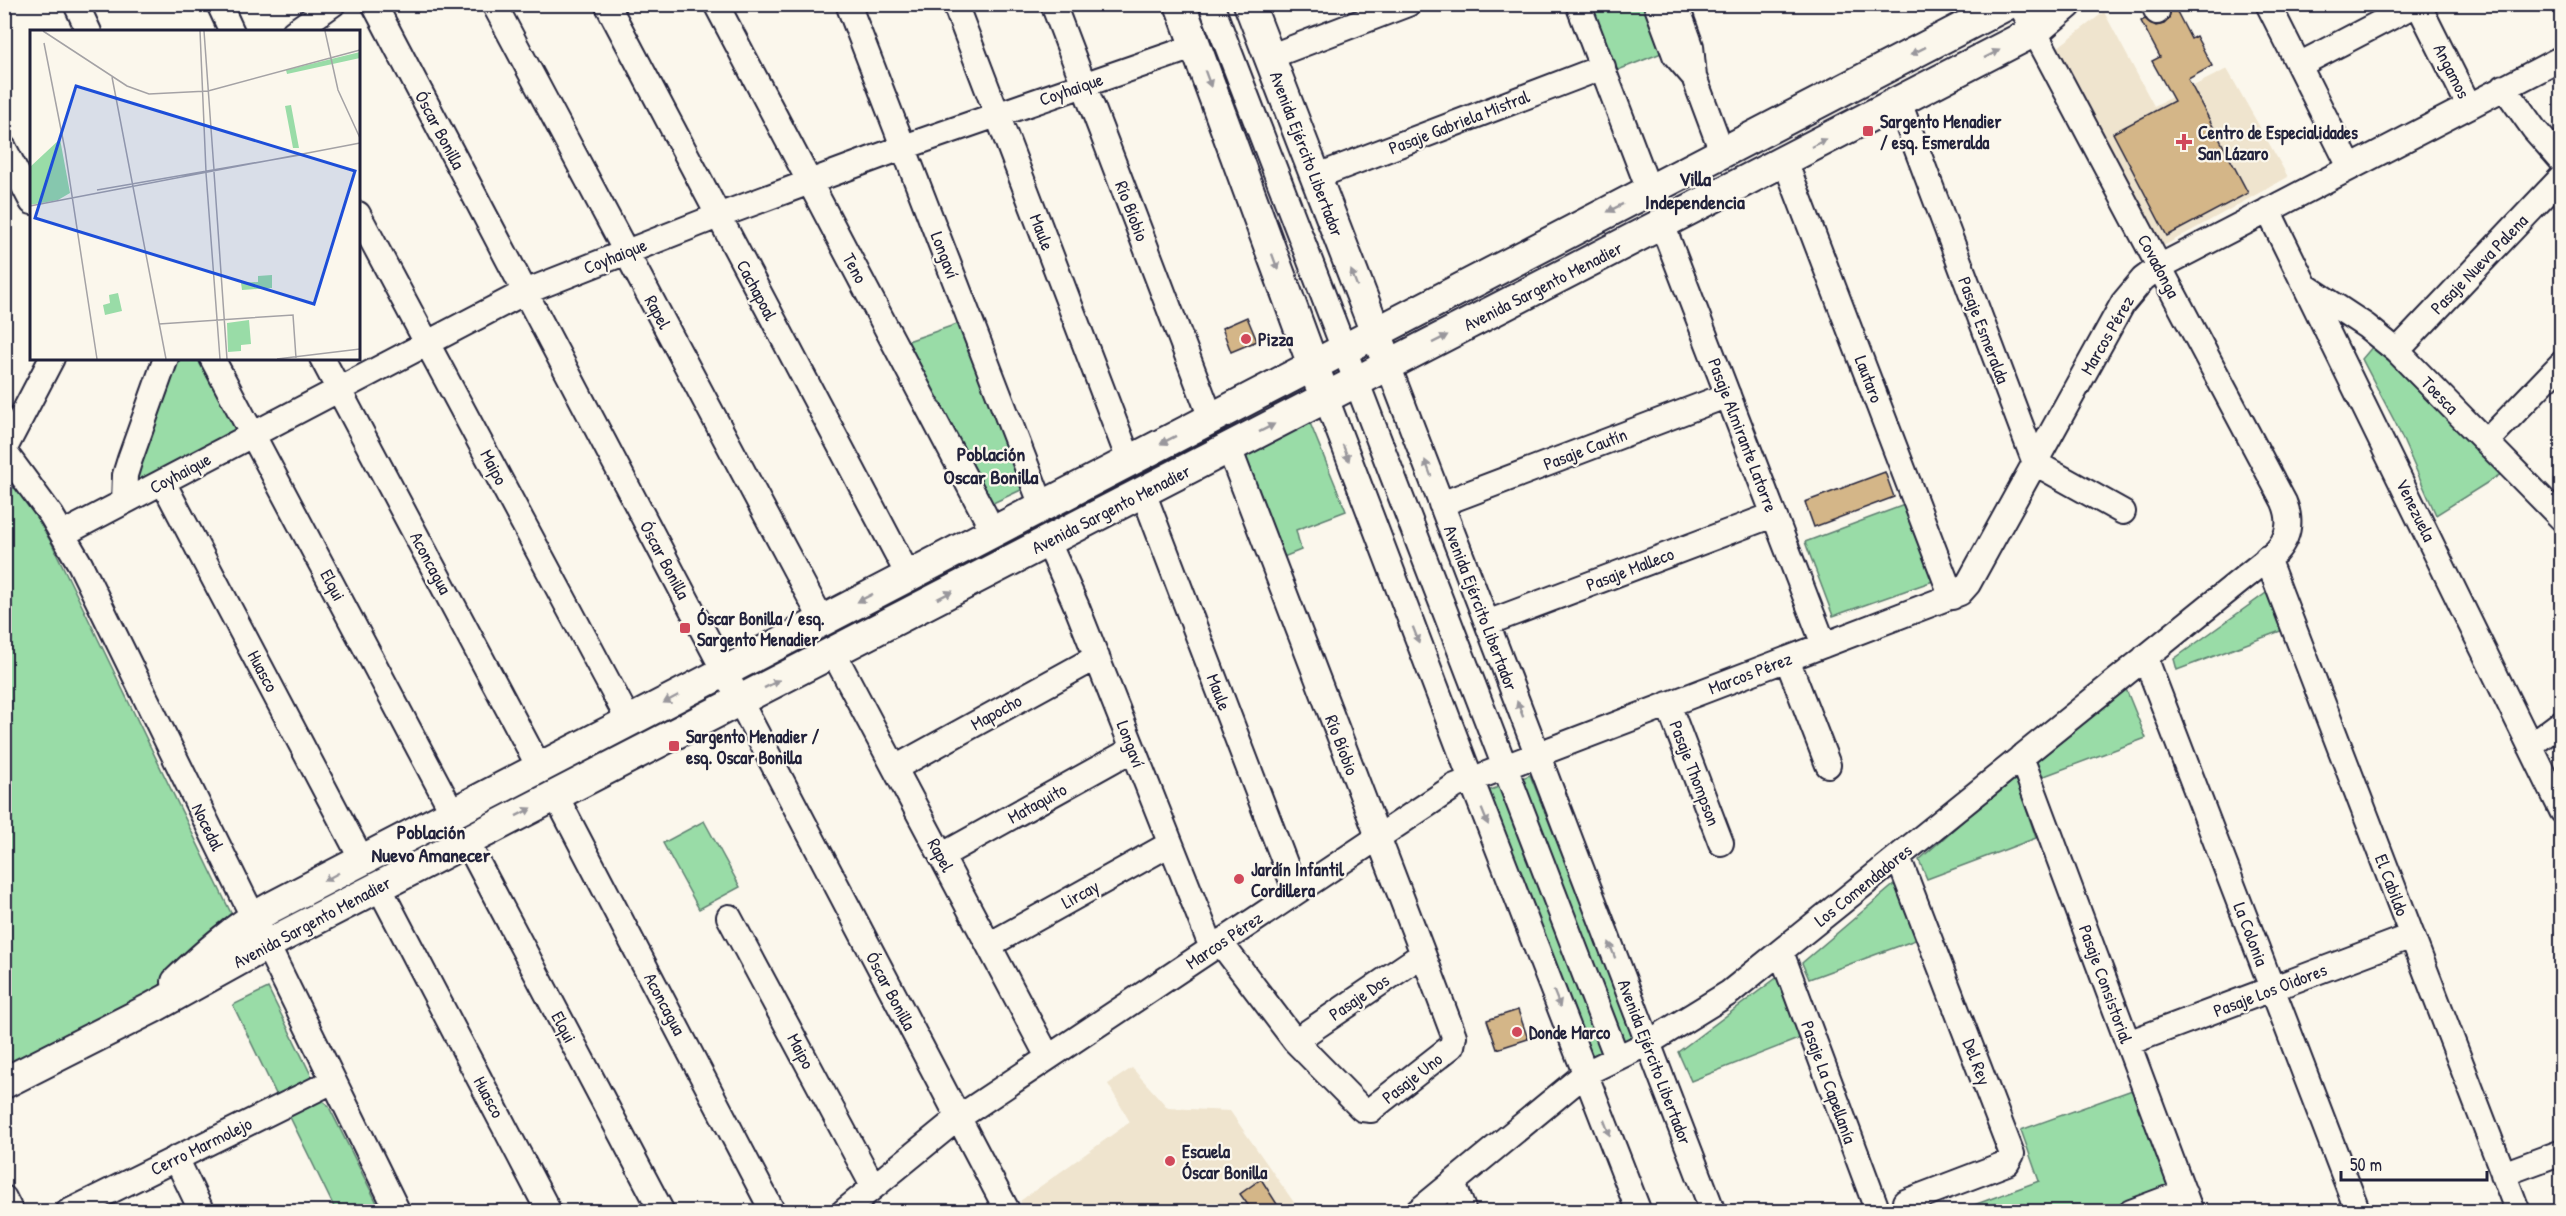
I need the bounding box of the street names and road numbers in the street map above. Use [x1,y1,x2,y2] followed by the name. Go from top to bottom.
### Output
[2428,39,2476,103] street label: Angamos
[1036,66,1106,112] street label: Coyhaique
[1264,68,1350,240] street label: Avenida Ejército Libertador
[1385,84,1533,160] street label: Pasaje Gabriela Mistral
[409,86,471,174] street label: Óscar Bonilla
[1109,177,1155,245] street label: Río Bíobio
[2425,208,2533,320] street label: Pasaje Nueva Palena
[1024,210,1060,254] street label: Maule
[925,228,965,282] street label: Longaví
[2132,230,2186,302] street label: Covadonga
[580,232,650,280] street label: Coyhaique
[1459,235,1627,337] street label: Avenida Sargento Menadier
[837,248,873,288] street label: Teno
[731,255,783,325] street label: Cachapoal
[1952,273,2016,387] street label: Pasaje Esmeralda
[639,291,677,333] street label: Rapel
[2074,291,2140,379] street label: Marcos Pérez
[1849,352,1889,406] street label: Lautaro
[1702,354,1784,516] street label: Pasaje Almirante Latorre
[2416,371,2464,419] street label: Toesca
[1540,422,1630,476] street label: Pasaje Cautín
[474,445,514,489] street label: Maipo
[145,446,215,500] street label: Coyhaique
[1027,458,1195,560] street label: Avenida Sargento Menadier
[2390,475,2442,545] street label: Venezuela
[634,516,696,604] street label: Óscar Bonilla
[1438,522,1524,694] street label: Avenida Ejército Libertador
[404,527,458,599] street label: Aconcagua
[1582,541,1678,597] street label: Pasaje Malleco
[314,565,352,605] street label: Elqui
[242,646,284,696] street label: Huasco
[1705,646,1796,700] street label: Marcos Pérez
[1201,670,1237,714] street label: Maule
[966,688,1026,736] street label: Mapocho
[1319,711,1365,779] street label: Río Bíobio
[1111,717,1151,771] street label: Longaví
[1663,717,1727,829] street label: Pasaje Thompson
[1003,777,1071,829] street label: Mataquito
[186,799,230,855] street label: Nocedal
[922,834,960,876] street label: Rapel
[1809,838,1917,932] street label: Los Comendadores
[2369,850,2415,920] street label: El Cabildo
[229,870,395,974] street label: Avenida Sargento Menadier
[1057,873,1104,914] street label: Lircay
[2227,899,2275,969] street label: La Colonia
[1181,905,1268,975] street label: Marcos Pérez
[2073,921,2139,1047] street label: Pasaje Consistorial
[860,947,922,1035] street label: Óscar Bonilla
[2210,957,2330,1023] street label: Pasaje Los Oidores
[638,968,692,1040] street label: Aconcagua
[1324,968,1394,1026] street label: Pasaje Dos
[1612,976,1698,1148] street label: Avenida Ejército Libertador
[545,1007,583,1047] street label: Elqui
[1795,1017,1863,1147] street label: Pasaje La Capellanía
[781,1029,821,1073] street label: Maipo
[1957,1035,1997,1089] street label: Del Rey
[1377,1046,1447,1110] street label: Pasaje Uno
[468,1072,510,1122] street label: Huasco
[146,1111,256,1181] street label: Cerro Marmolejo

